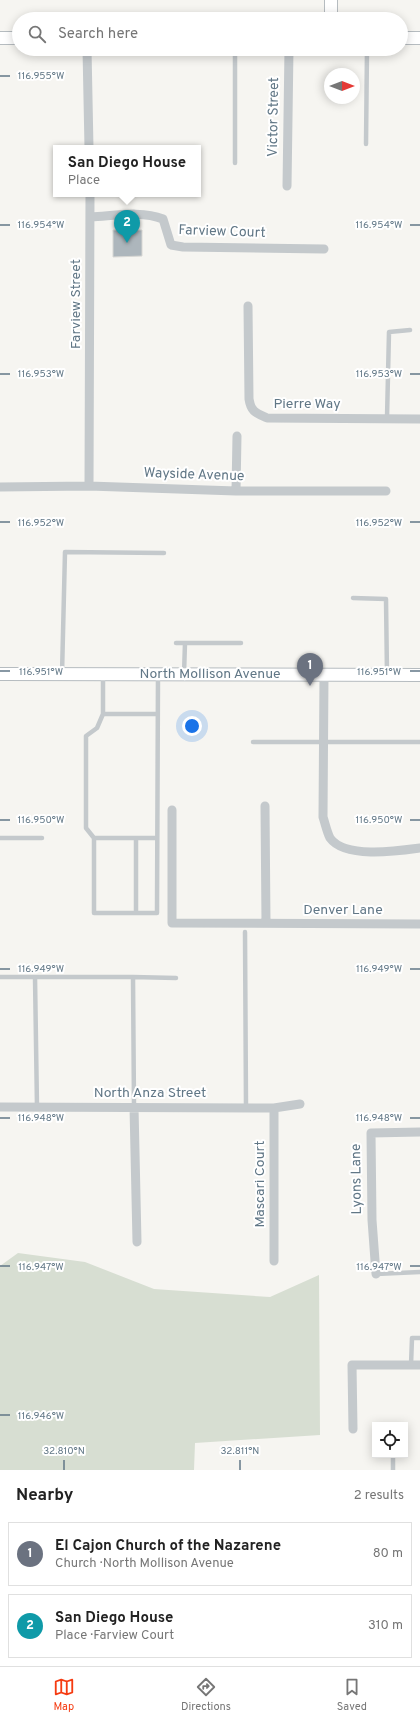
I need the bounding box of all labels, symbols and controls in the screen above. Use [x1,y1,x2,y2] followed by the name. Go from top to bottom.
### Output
[12,12,408,56] search box
[26,23,48,45] icon: search
[58,25,138,44] text: Search here
[324,68,360,104] north arrow
[18,70,64,83] text: 116.955°W
[265,77,283,157] street label: Victor Street
[53,145,201,197] popup
[68,154,186,173] text: San Diego House
[68,173,100,189] text: Place
[114,210,140,243] pin: 2
[18,219,64,232] text: 116.954°W
[356,219,402,232] text: 116.954°W
[178,222,266,242] street label: Farview Court
[68,259,85,349] street label: Farview Street
[18,368,64,381] text: 116.953°W
[356,368,402,381] text: 116.953°W
[273,396,341,413] street label: Pierre Way
[143,465,245,485] street label: Wayside Avenue
[18,517,64,530] text: 116.952°W
[356,517,402,530] text: 116.952°W
[297,653,323,686] pin: 1
[19,666,63,679] text: 116.951°W
[139,666,281,683] street label: North Mollison Avenue
[357,666,401,679] text: 116.951°W
[182,716,202,736] your location
[18,814,64,827] text: 116.950°W
[356,814,402,827] text: 116.950°W
[303,902,383,919] street label: Denver Lane
[18,963,64,976] text: 116.949°W
[356,963,402,976] text: 116.949°W
[94,1085,206,1102] street label: North Anza Street
[18,1112,64,1125] text: 116.948°W
[356,1112,402,1125] text: 116.948°W
[252,1140,269,1228] street label: Mascari Court
[348,1143,366,1215] street label: Lyons Lane
[18,1261,64,1274] text: 116.947°W
[356,1261,402,1274] text: 116.947°W
[18,1410,64,1423] text: 116.946°W
[372,1422,408,1458] map controls
[372,1422,408,1458] button: locate
[43,1445,85,1458] text: 32.810°N
[221,1445,259,1458] text: 32.811°N
[16,1485,73,1507] text: Nearby
[354,1488,404,1504] text: 2 results
[55,1537,281,1556] text: El Cajon Church of the Nazarene
[27,1546,33,1562] text: 1
[373,1546,403,1562] text: 80 m
[55,1556,234,1572] text: Church · North Mollison Avenue
[55,1609,173,1628] text: San Diego House
[26,1618,34,1634] text: 2
[368,1618,403,1634] text: 310 m
[55,1628,174,1644] text: Place · Farview Court
[53,1676,75,1714] tab: Map
[181,1676,231,1714] tab: Directions
[337,1676,367,1714] tab: Saved

